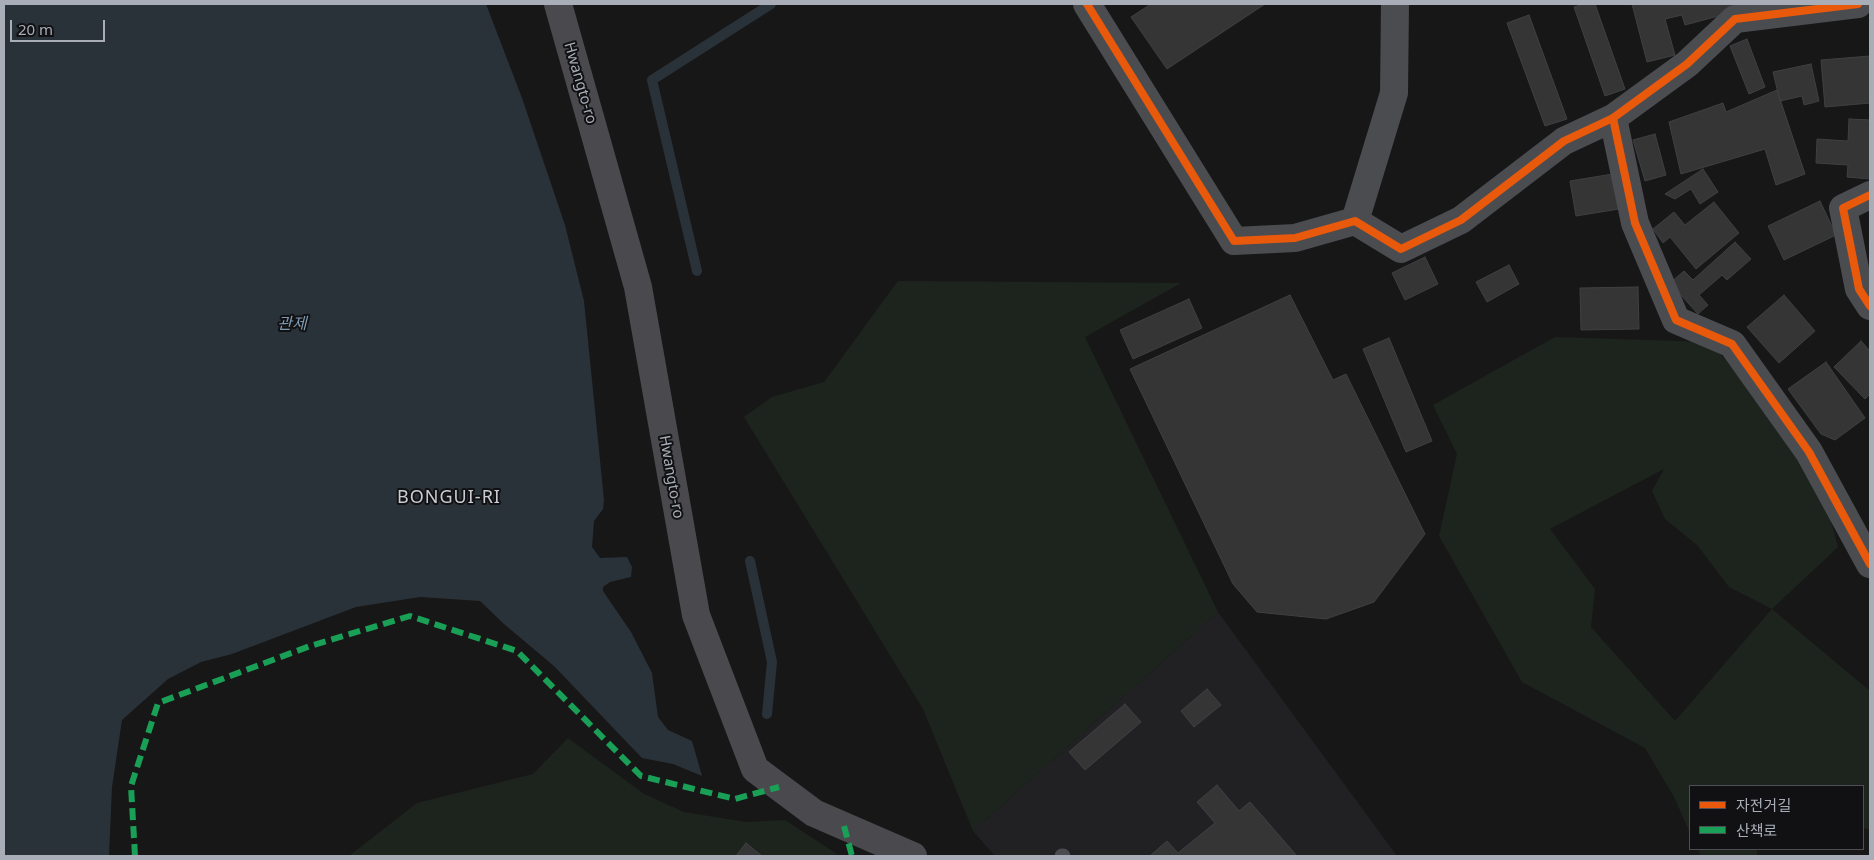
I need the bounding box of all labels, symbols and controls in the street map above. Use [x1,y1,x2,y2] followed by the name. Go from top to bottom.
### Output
[12,10,108,42] scale bar
[18,19,53,39] text: 20 m
[560,40,600,126] street label: Hwangto-ro
[277,314,307,334] water label: 관제
[655,434,687,520] street label: Hwangto-ro
[396,487,502,509] district label: BONGUI-RI
[1689,785,1864,850] legend
[1736,795,1791,815] text: 자전거길
[1736,820,1777,840] text: 산책로

